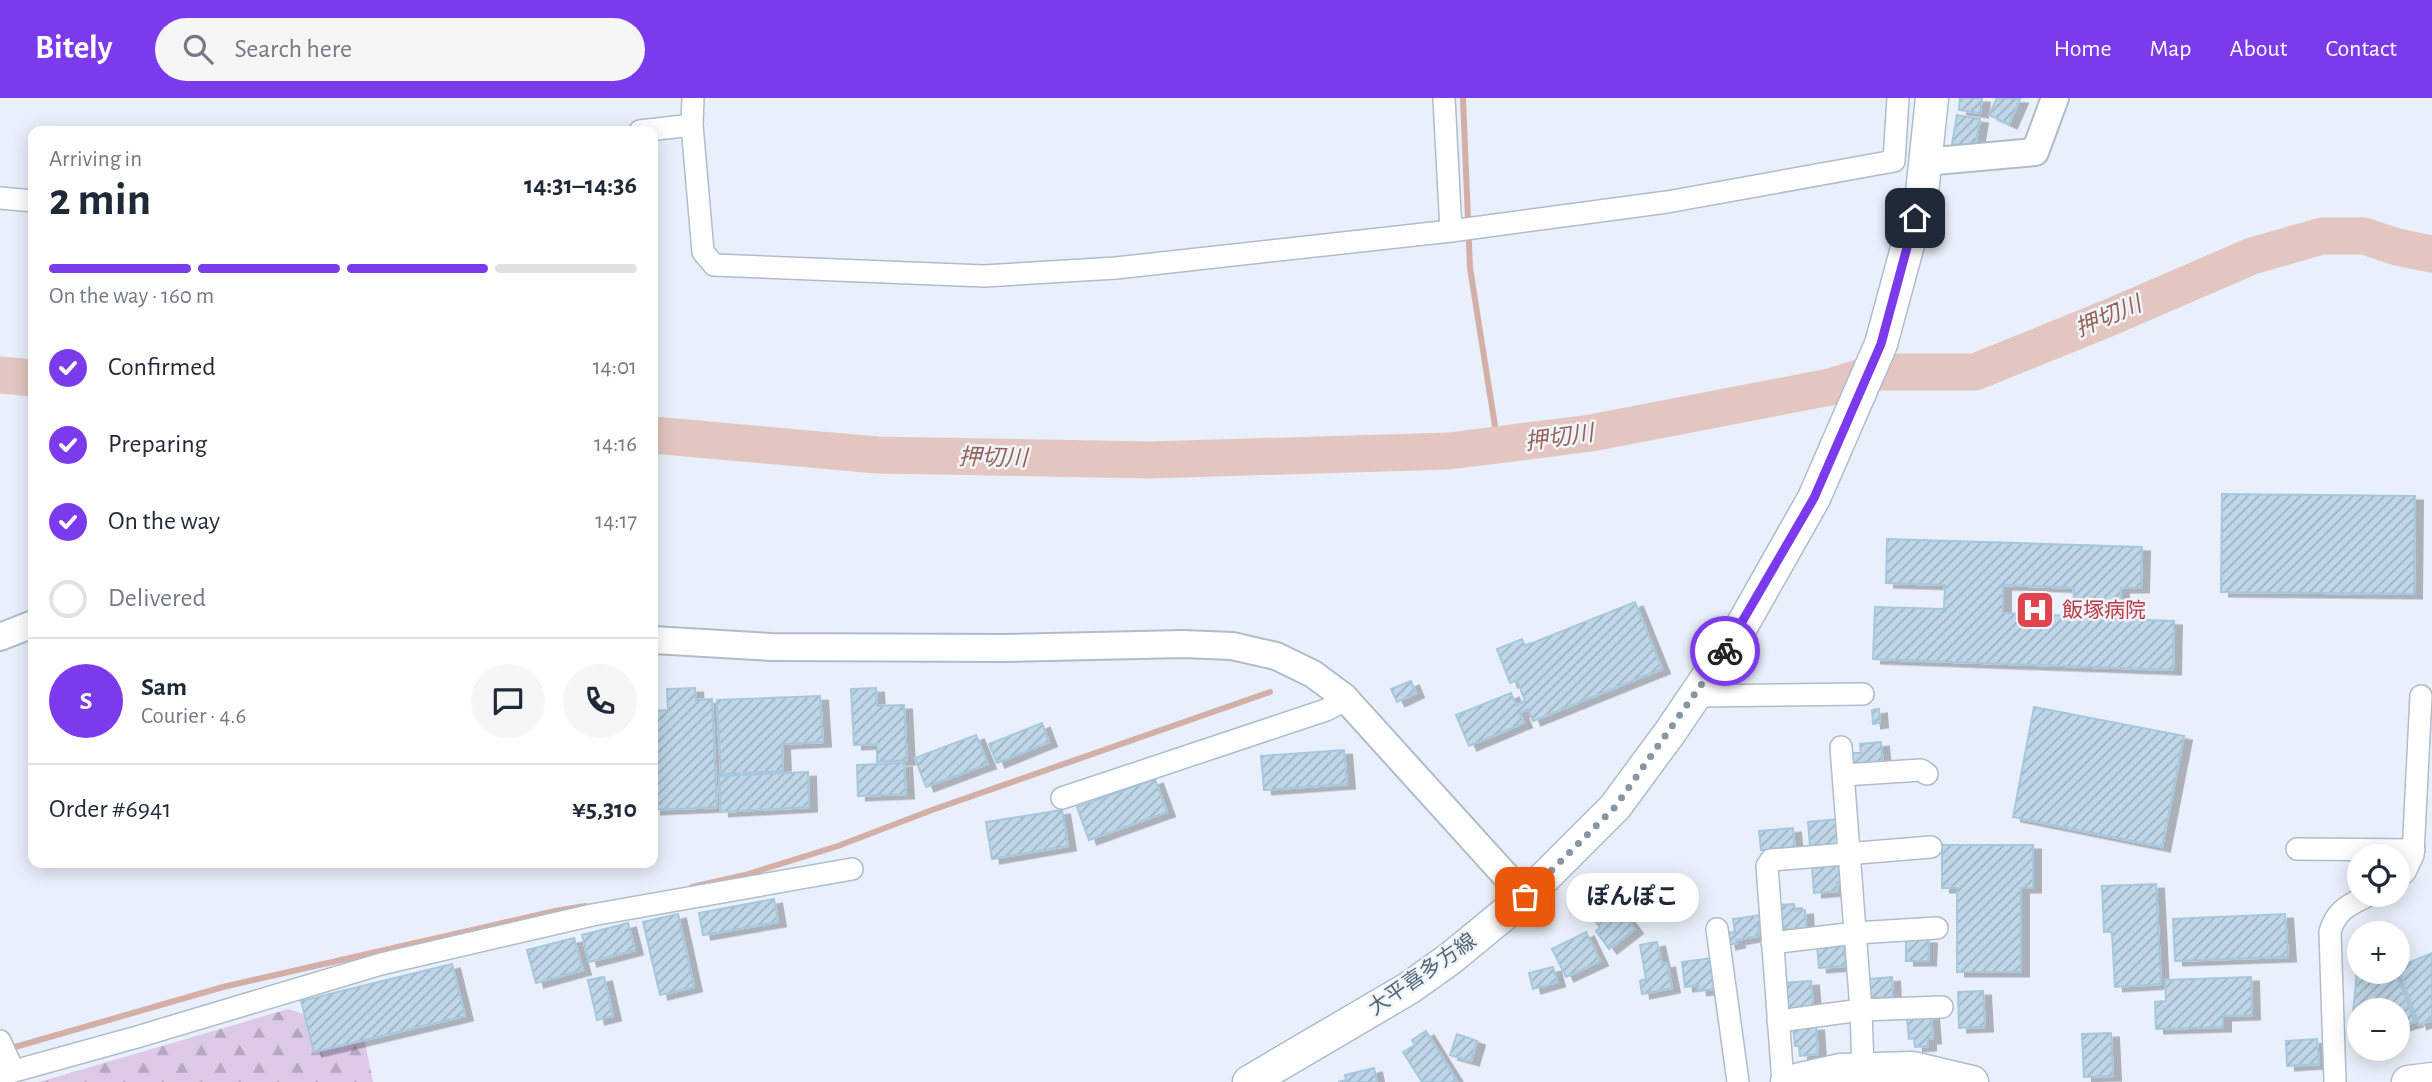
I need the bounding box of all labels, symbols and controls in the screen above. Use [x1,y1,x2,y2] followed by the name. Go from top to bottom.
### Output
[155,18,645,81] search box
[179,30,217,68] icon: search
[35,32,113,65] text: Bitely
[235,36,352,62] text: Search here
[2054,37,2112,61] text: Home
[2150,37,2192,61] text: Map
[2230,37,2287,61] text: About
[2325,37,2397,61] text: Contact
[49,148,142,171] text: Arriving in
[524,172,637,198] text: 14:31–14:36
[49,177,151,223] text: 2 min
[1885,188,1945,248] pin
[1896,199,1934,237] icon: home
[49,285,214,308] text: On the way · 160 m
[2072,290,2148,341] water label: 押切川
[49,349,87,387] icon: check
[108,354,216,380] text: Confirmed
[593,356,637,379] text: 14:01
[1523,420,1598,455] water label: 押切川
[49,426,87,464] icon: check
[108,431,207,457] text: Preparing
[594,433,637,456] text: 14:16
[958,444,1031,471] water label: 押切川
[49,503,87,541] icon: check
[108,508,220,534] text: On the way
[595,510,637,533] text: 14:17
[108,585,206,611] text: Delivered
[2014,589,2056,631] hospital icon: 飯塚病院
[2062,599,2146,621] place label: 飯塚病院
[1690,616,1760,686] courier
[1706,632,1744,670] icon: bike
[471,664,545,738] button: chat
[563,664,637,738] button: phone
[141,674,187,700] text: Sam
[80,688,92,714] text: S
[141,705,246,728] text: Courier · 4.6
[49,796,171,822] text: Order #6941
[572,796,637,822] text: ¥5,310
[2347,844,2410,1061] map controls
[2347,844,2410,907] button: locate
[1495,867,1555,927] pin
[1567,872,1700,922] callout: ぽんぽこ
[1506,878,1544,916] icon: bag
[1587,886,1679,909] text: ぽんぽこ
[2347,921,2410,984] button: +
[1364,929,1480,1019] street label: 大平喜多方線
[2347,998,2410,1061] button: −

